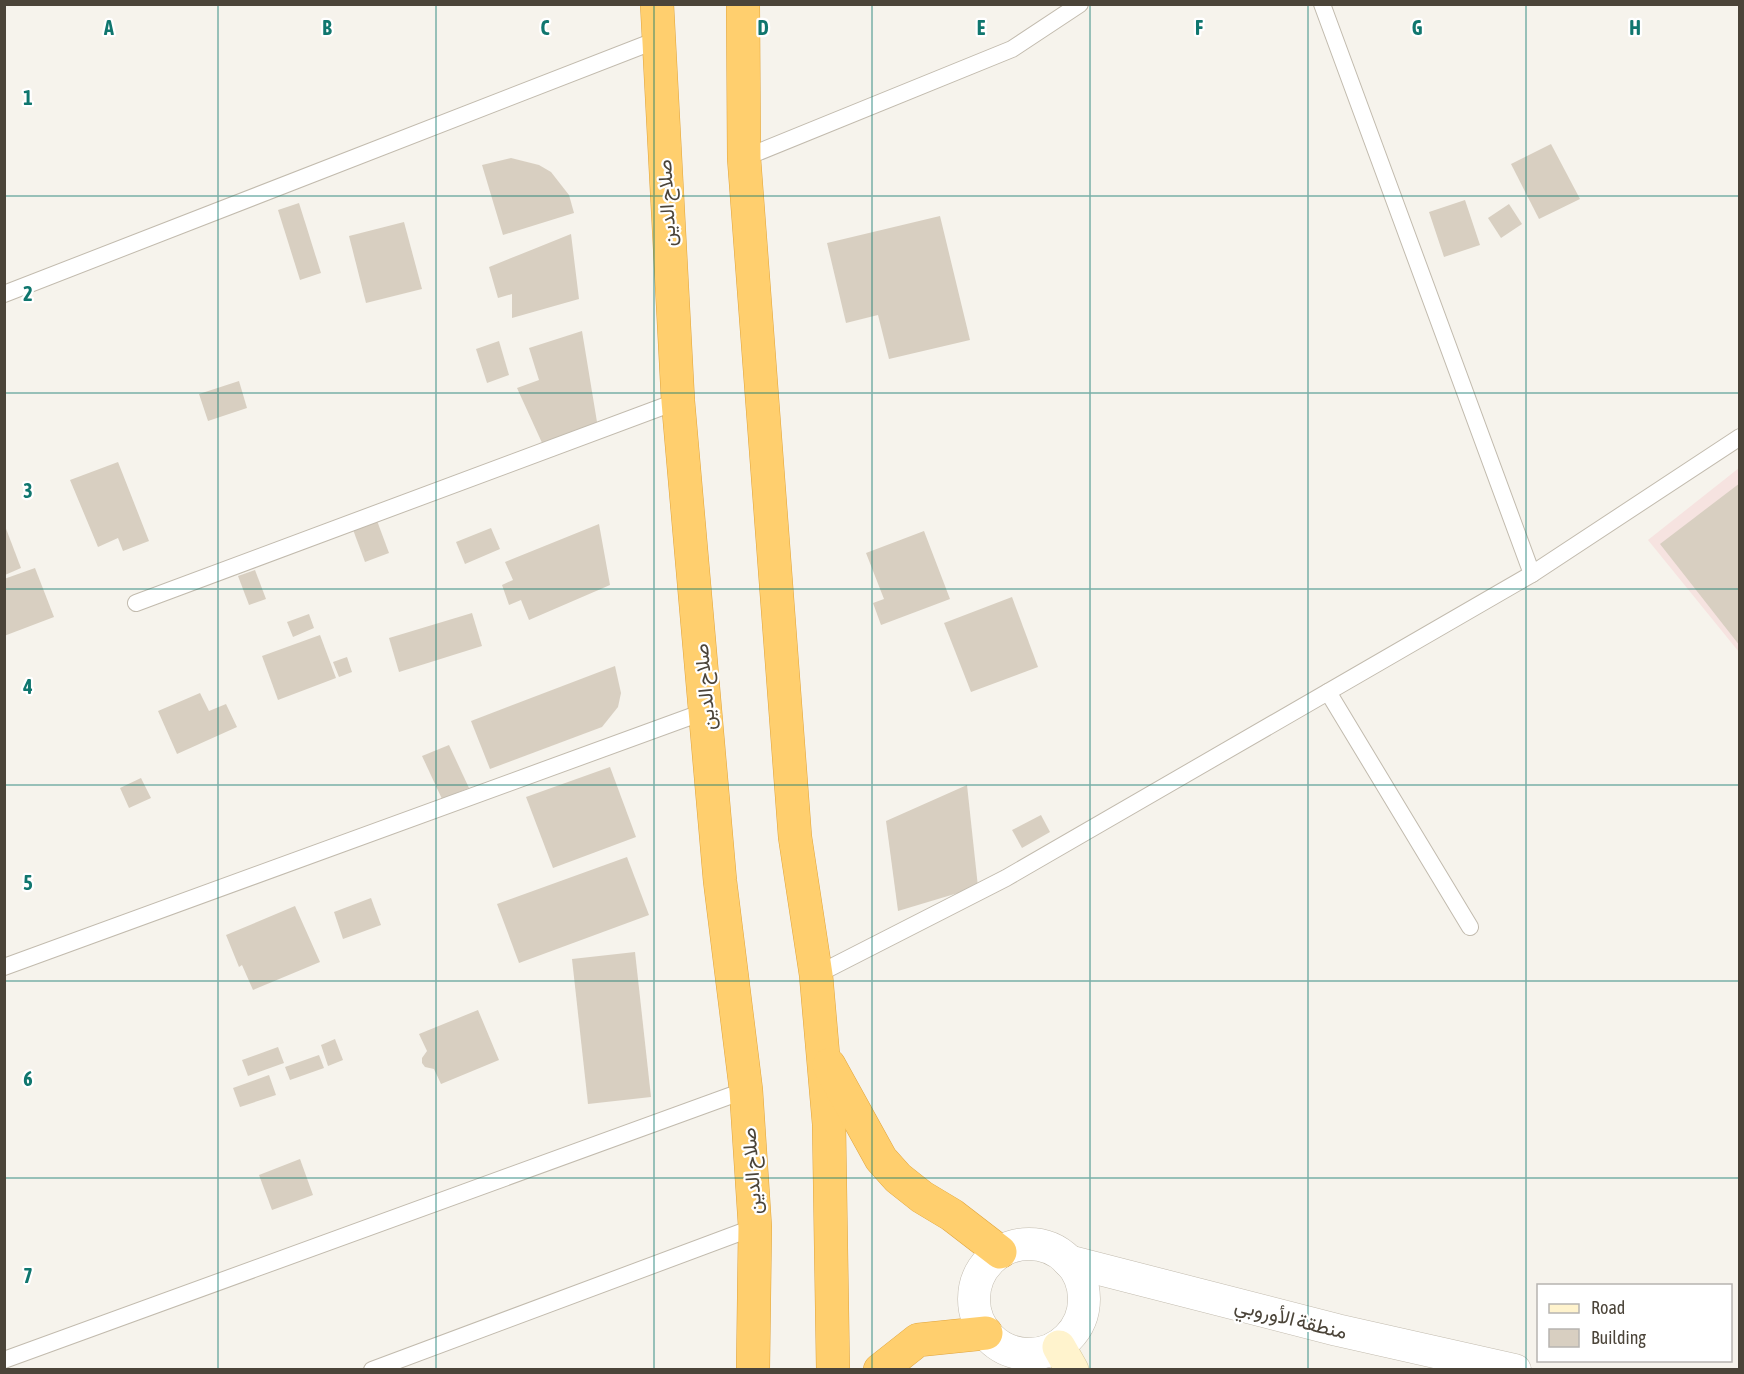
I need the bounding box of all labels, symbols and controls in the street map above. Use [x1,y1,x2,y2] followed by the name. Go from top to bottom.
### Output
[103,16,114,39] text: A
[322,16,332,39] text: B
[541,16,550,39] text: C
[757,16,769,39] text: D
[977,16,986,39] text: E
[1195,16,1203,39] text: F
[1412,16,1423,39] text: G
[1629,16,1641,39] text: H
[23,86,33,109] text: 1
[652,159,683,247] street label: صلاح الدين
[23,282,33,305] text: 2
[23,479,33,502] text: 3
[689,642,722,731] street label: صلاح الدين
[22,675,33,698] text: 4
[23,871,33,894] text: 5
[23,1067,33,1090] text: 6
[736,1126,769,1215] street label: صلاح الدين
[23,1264,33,1287] text: 7
[1537,1284,1732,1362] legend
[1231,1293,1350,1349] street label: منطقة الأوروبي
[1591,1297,1625,1318] text: Road
[1591,1327,1646,1348] text: Building

